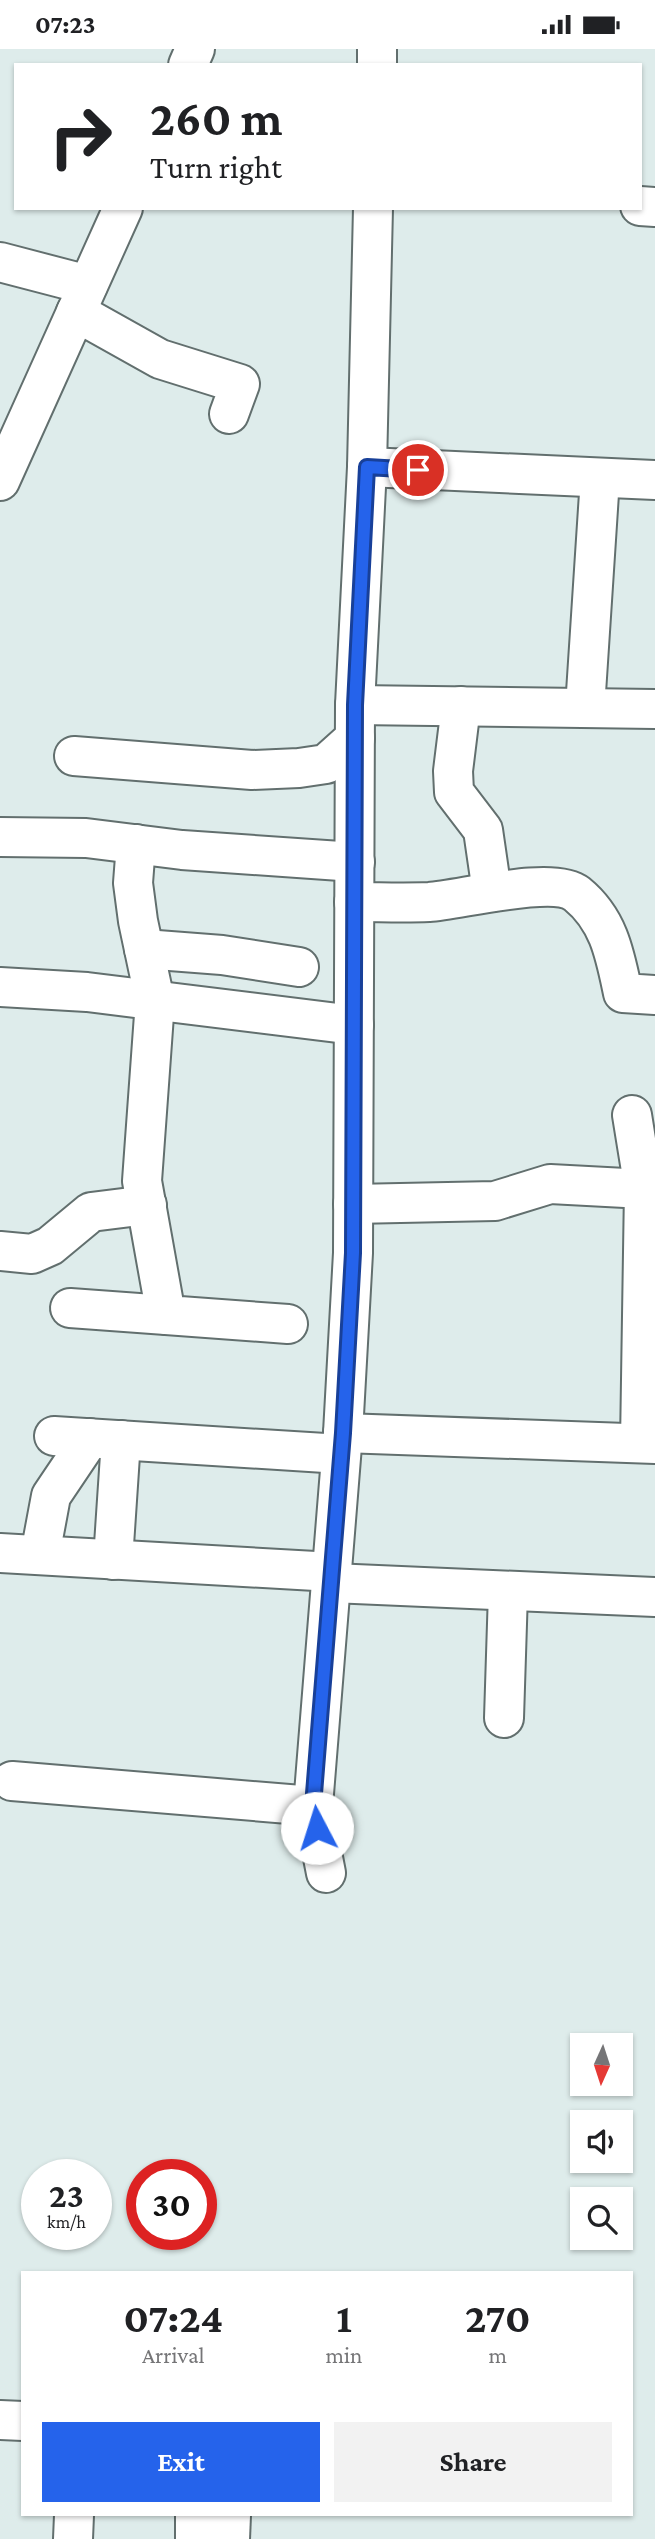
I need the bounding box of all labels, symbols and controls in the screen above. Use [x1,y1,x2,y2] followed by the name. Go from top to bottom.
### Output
[35,10,95,39] text: 07:23
[35,91,126,182] icon: right
[150,91,282,146] text: 260 m
[150,149,282,185] text: Turn right
[388,440,448,500] pin
[399,451,437,489] icon: arrive
[280,1791,354,1865] position arrow
[570,2033,634,2097] north arrow
[570,2033,633,2250] map controls
[570,2110,633,2173] button: sound
[126,2159,217,2250] speed limit sign: 30
[49,2176,84,2215] text: 23
[570,2187,633,2250] button: search
[47,2212,86,2232] text: km/h
[123,2294,223,2341] text: 07:24
[336,2294,352,2341] text: 1
[465,2294,531,2341] text: 270
[142,2342,205,2368] text: Arrival
[326,2342,362,2368] text: min
[488,2342,507,2368] text: m
[42,2422,320,2502] button: Exit
[334,2422,612,2502] button: Share

